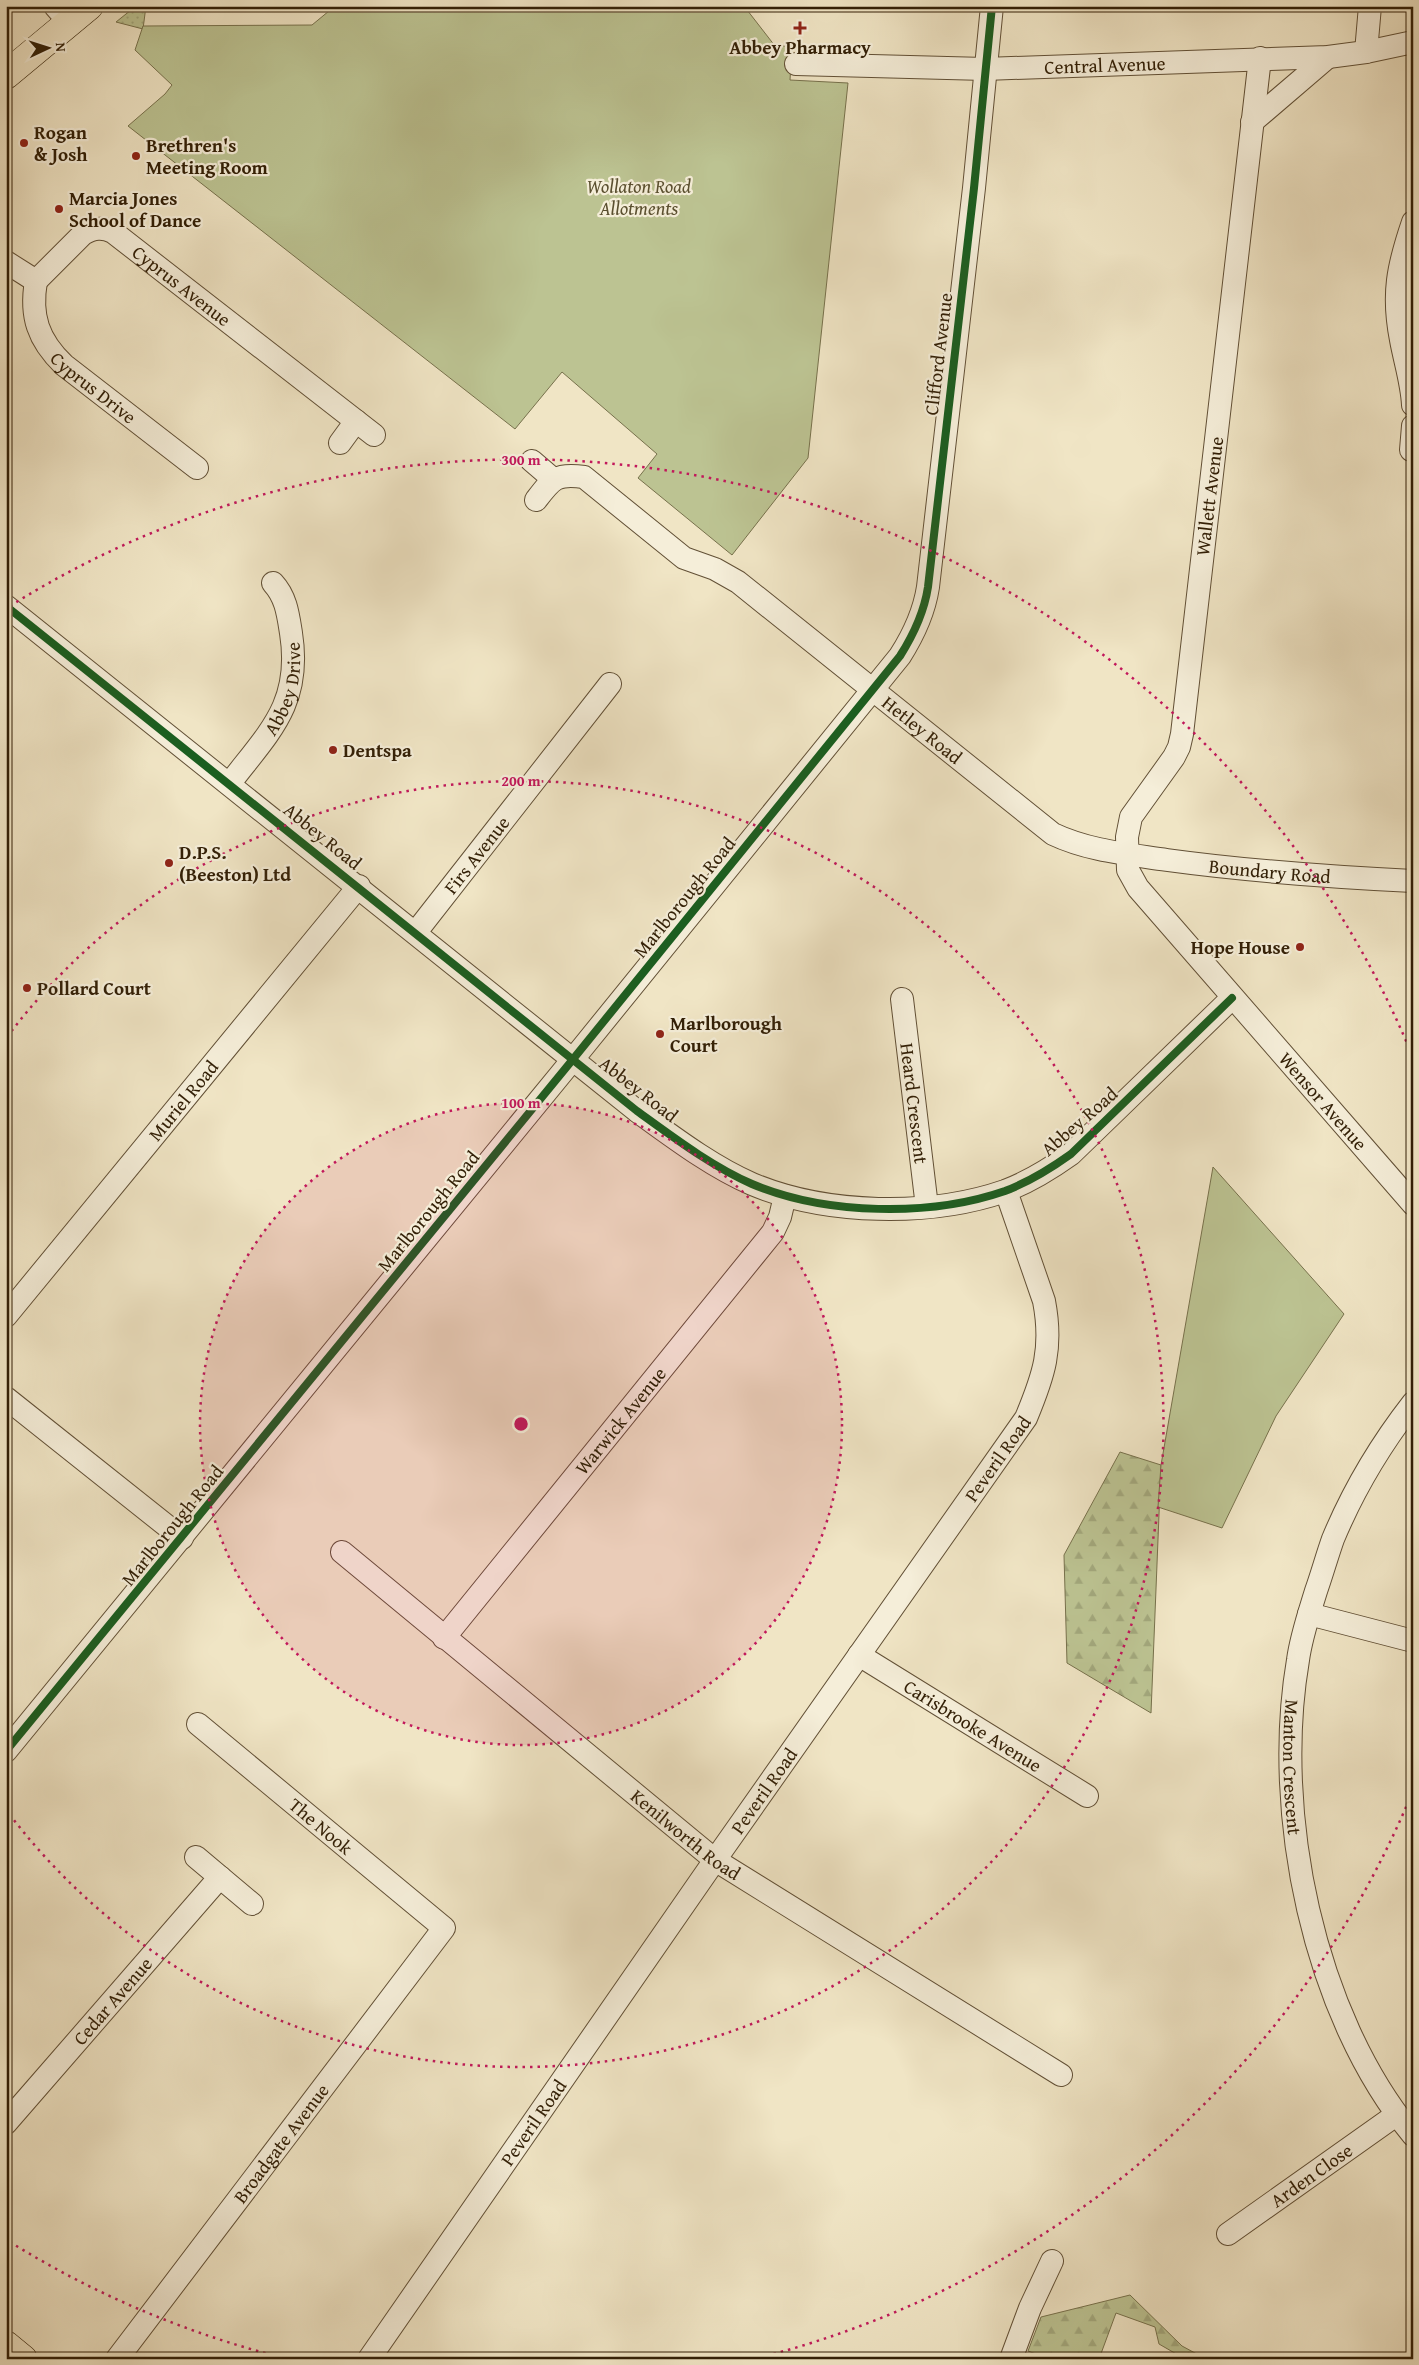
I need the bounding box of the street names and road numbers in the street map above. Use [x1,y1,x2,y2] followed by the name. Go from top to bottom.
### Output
[1044,49,1166,81] street label: Central Avenue
[126,238,237,333] street label: Cyprus Avenue
[917,291,959,417] street label: Clifford Avenue
[44,345,142,430] street label: Cyprus Drive
[1188,435,1230,557] street label: Wallett Avenue
[257,641,307,741] street label: Abbey Drive
[876,689,969,771] street label: Hetley Road
[278,796,369,877] street label: Abbey Road
[437,810,516,900] street label: Firs Avenue
[626,830,742,964] street label: Marlborough Road
[1208,851,1332,890] street label: Boundary Road
[893,1041,936,1166] street label: Heard Crescent
[1272,1045,1374,1156] street label: Wensor Avenue
[594,1049,685,1129] street label: Abbey Road
[141,1053,225,1147] street label: Muriel Road
[1035,1079,1124,1162] street label: Abbey Road
[370,1144,486,1278] street label: Marlborough Road
[568,1361,673,1480] street label: Warwick Avenue
[957,1409,1038,1507] street label: Peveril Road
[114,1458,230,1592] street label: Marlborough Road
[899,1672,1047,1779] street label: Carisbrooke Avenue
[1276,1698,1309,1837] street label: Manton Crescent
[724,1741,804,1839] street label: Peveril Road
[625,1782,747,1887] street label: Kenilworth Road
[283,1791,359,1861] street label: The Nook
[66,1950,159,2051] street label: Cedar Avenue
[493,2073,573,2171] street label: Peveril Road
[226,2077,335,2209] street label: Broadgate Avenue
[1264,2136,1358,2214] street label: Arden Close

